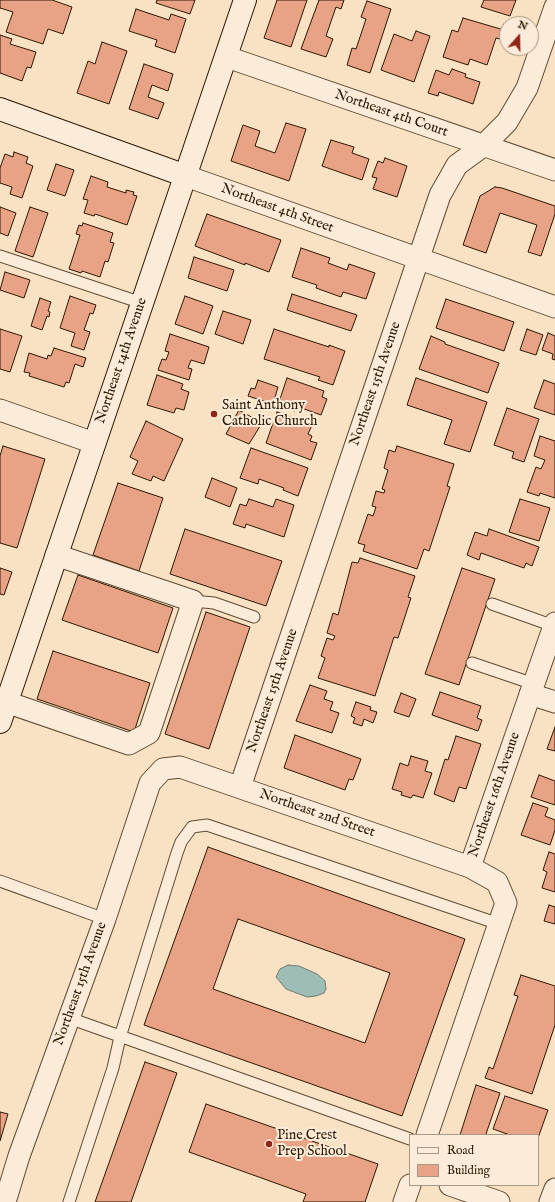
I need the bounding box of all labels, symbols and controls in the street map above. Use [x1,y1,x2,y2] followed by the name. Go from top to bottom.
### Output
[499,16,539,56] north arrow
[516,17,530,34] text: N
[332,87,450,141] street label: Northeast 4th Court
[218,181,336,237] street label: Northeast 4th Street
[93,296,151,426] street label: Northeast 14th Avenue
[347,320,405,448] street label: Northeast 15th Avenue
[222,398,318,430] place label: Saint Anthony Catholic Church
[209,409,219,419] marker: Saint Anthony Catholic Church
[244,627,302,755] street label: Northeast 15th Avenue
[466,730,524,860] street label: Northeast 16th Avenue
[257,786,377,842] street label: Northeast 2nd Street
[51,920,111,1048] street label: Northeast 15th Avenue
[277,1128,347,1160] place label: Pine Crest Prep School
[409,1134,539,1186] legend
[264,1139,274,1149] marker: Pine Crest Prep School
[447,1143,474,1158] text: Road
[447,1163,490,1178] text: Building

